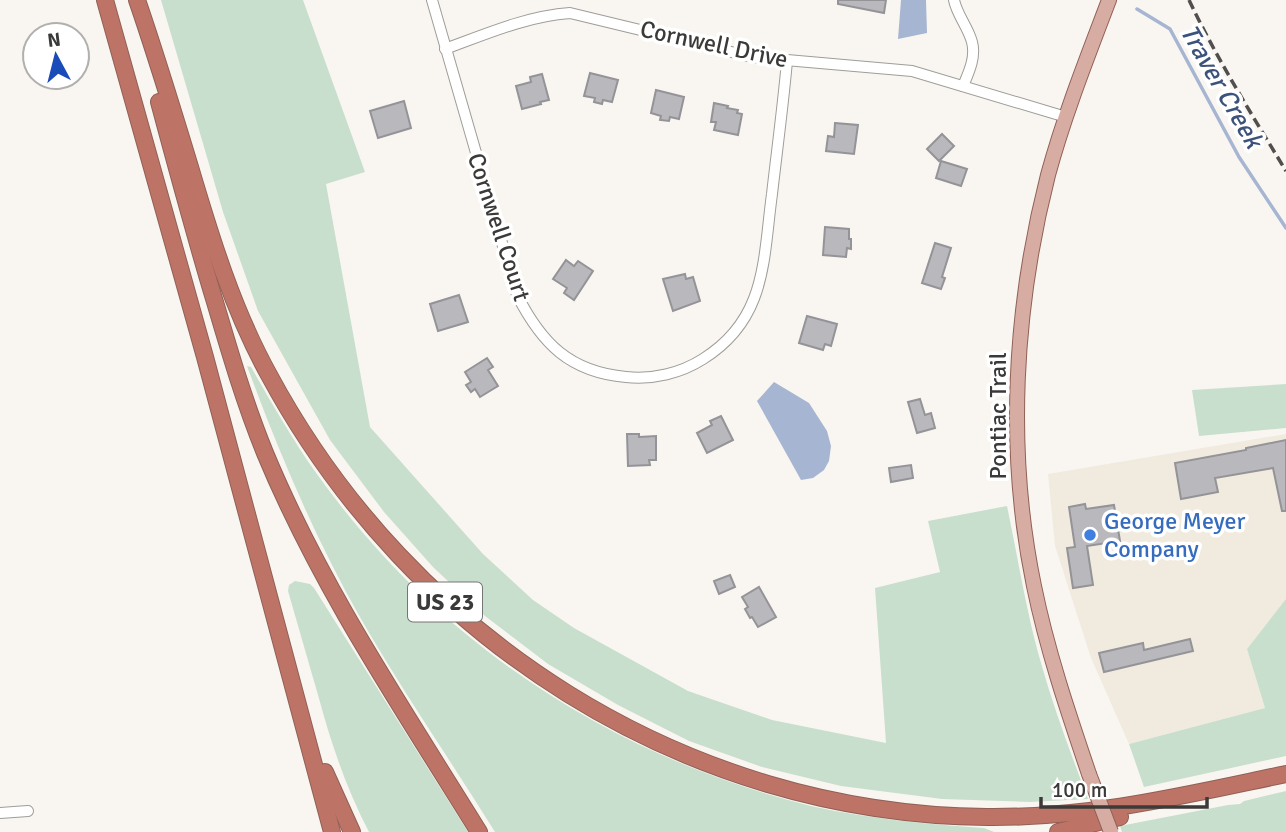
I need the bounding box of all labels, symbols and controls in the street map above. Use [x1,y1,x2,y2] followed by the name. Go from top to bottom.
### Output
[637,14,791,74] street label: Cornwell Drive
[1173,19,1270,156] water label: Traver Creek
[21,21,91,91] north arrow
[46,27,62,53] text: N
[461,149,537,305] street label: Cornwell Court
[983,352,1013,480] street label: Pontiac Trail
[1104,506,1246,564] place label: George Meyer Company
[1082,527,1098,543] marker: George Meyer Company
[408,582,482,622] road number: US 23
[1041,766,1207,810] scale bar
[1052,777,1107,803] text: 100 m

